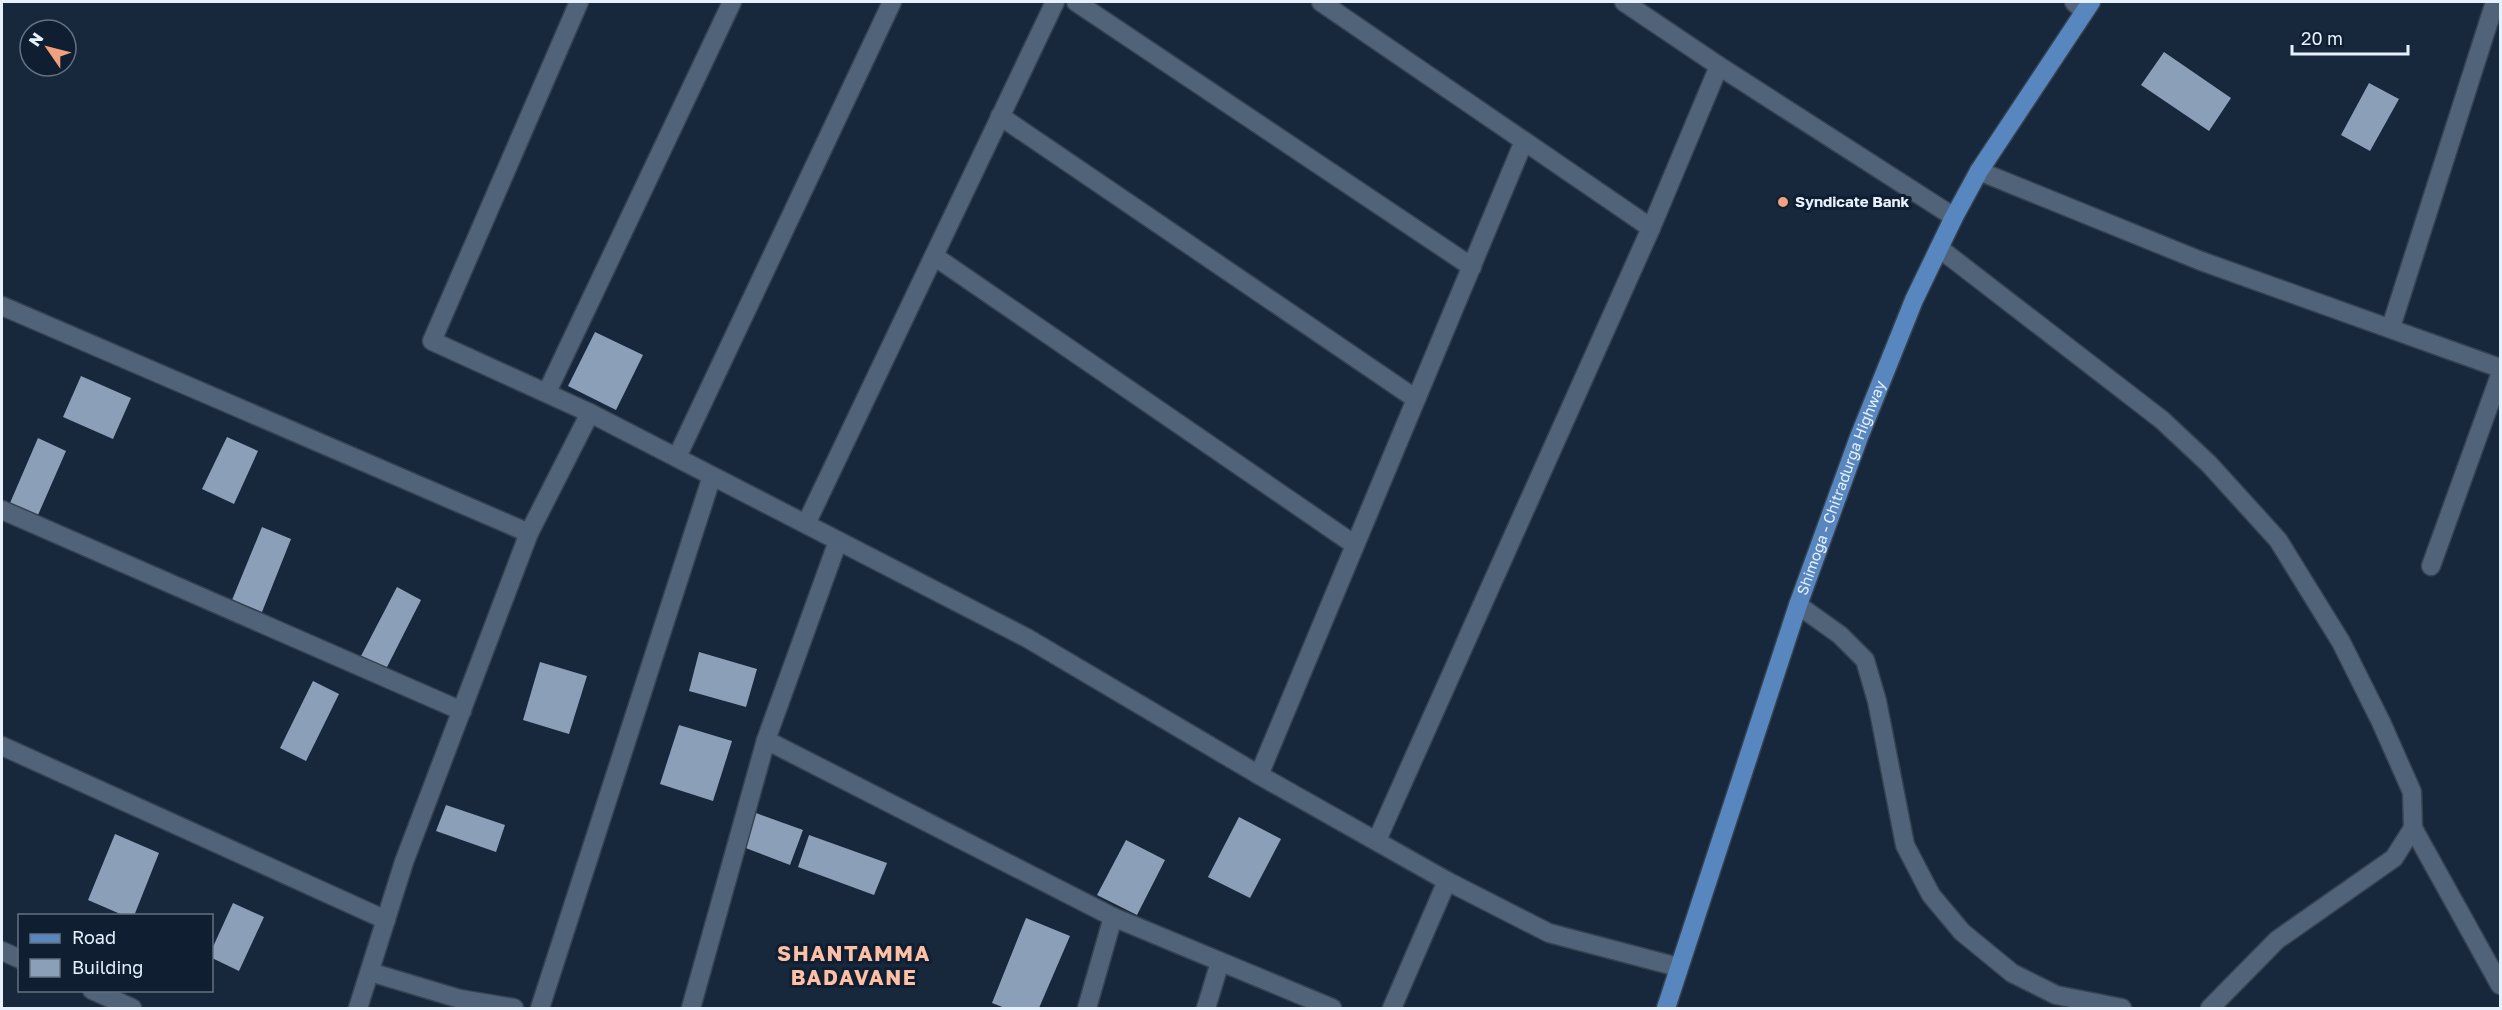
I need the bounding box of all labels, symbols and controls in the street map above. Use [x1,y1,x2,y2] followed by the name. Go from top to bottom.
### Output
[18,18,78,78] north arrow
[2292,18,2408,56] scale bar
[2301,27,2343,49] text: 20 m
[24,29,47,50] text: N
[1795,192,1910,210] place label: Syndicate Bank
[1776,195,1790,209] marker: Syndicate Bank
[1792,377,1889,597] street label: Shimoga - Chitradurga Highway
[18,914,213,992] legend
[72,926,116,948] text: Road
[777,940,931,990] district label: SHANTAMMA BADAVANE
[72,956,143,978] text: Building

